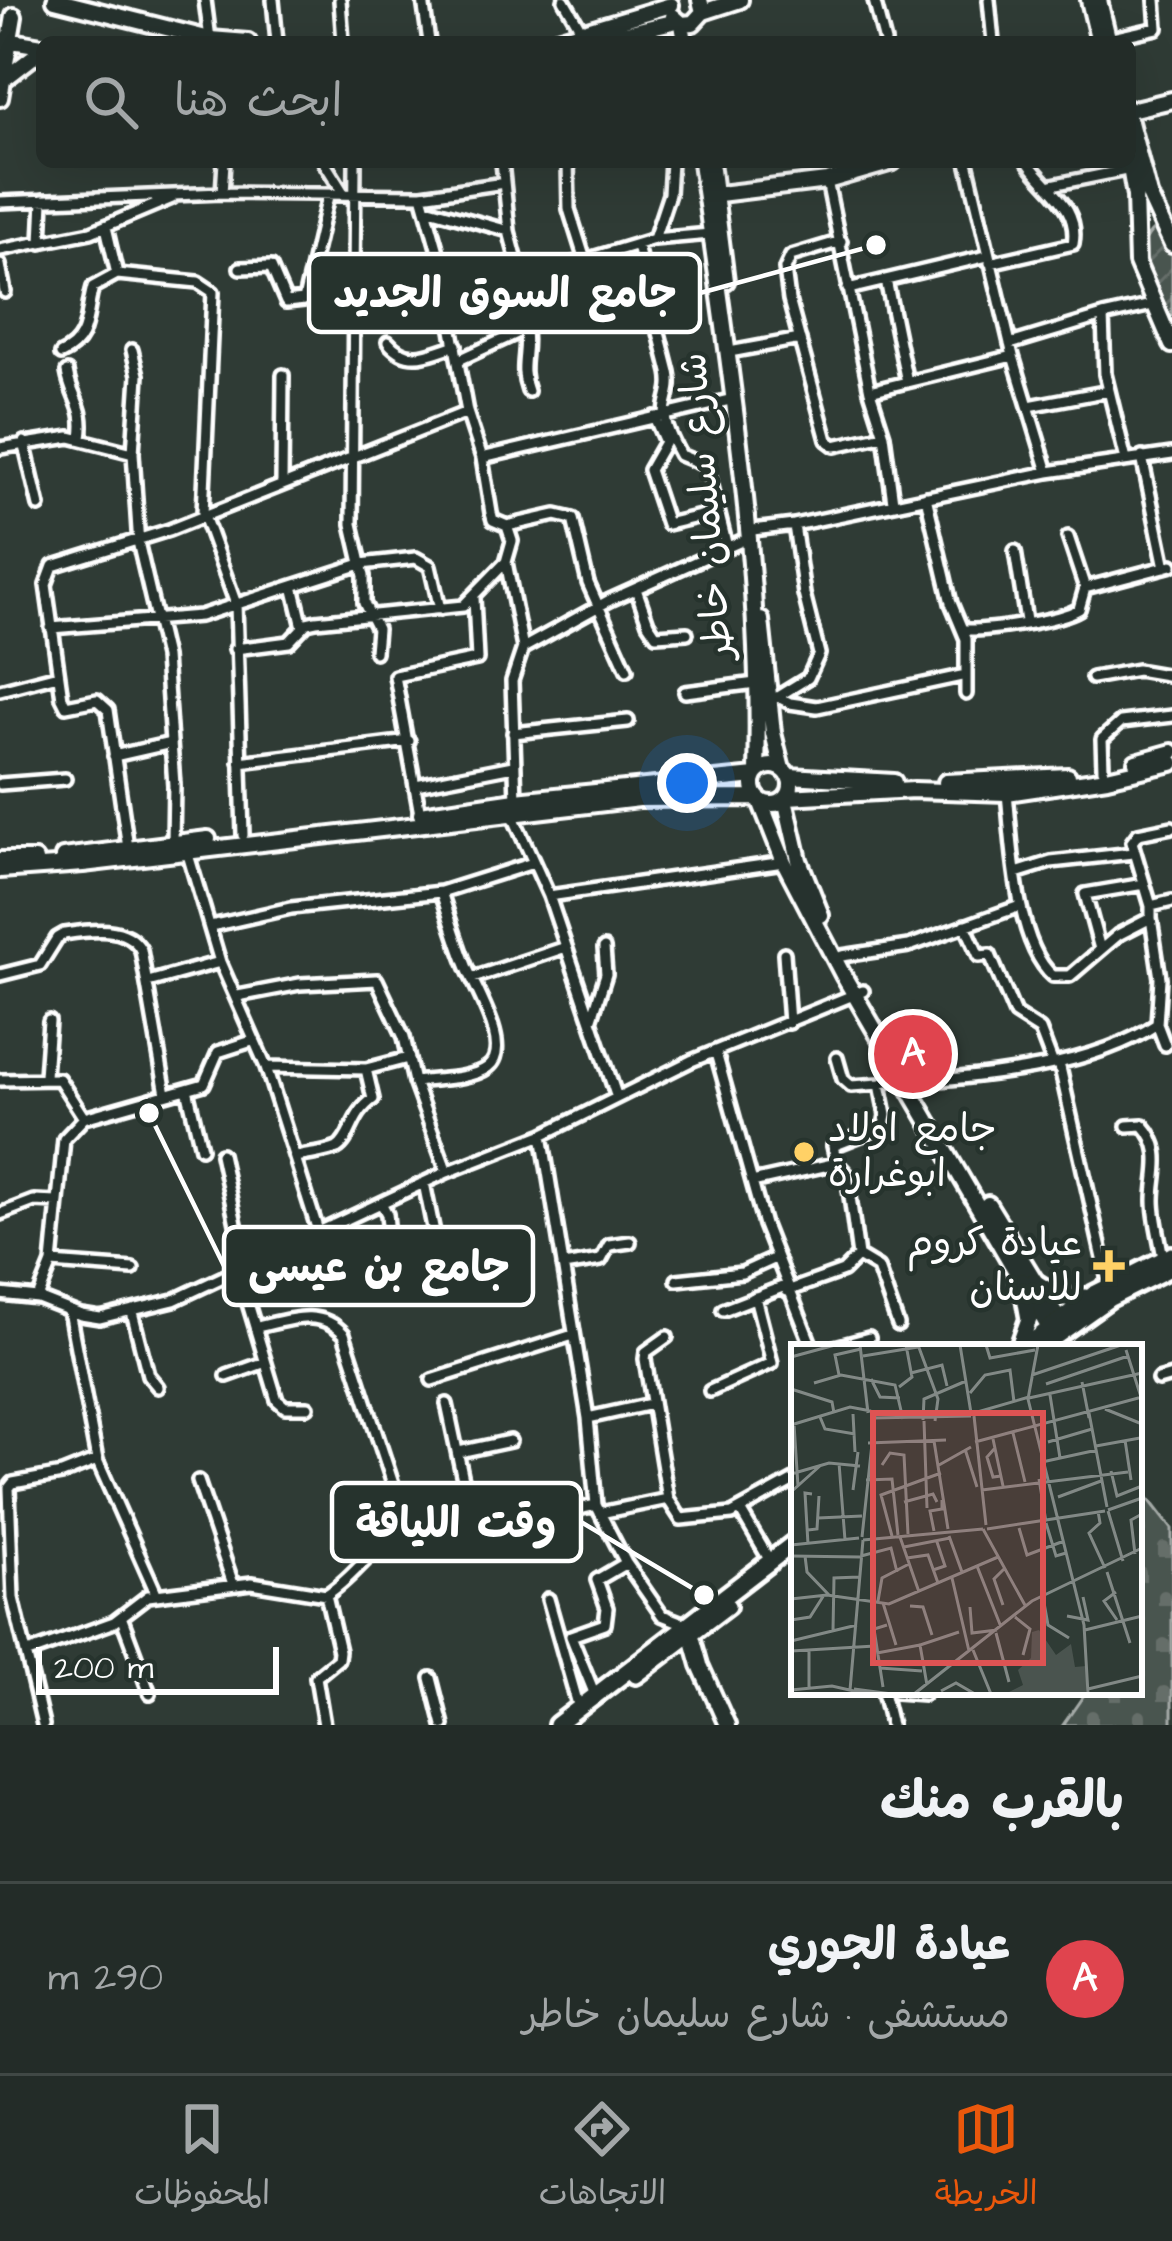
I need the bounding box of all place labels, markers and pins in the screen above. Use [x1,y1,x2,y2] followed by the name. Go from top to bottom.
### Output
[309,254,700,332] callout: جامع السوق الجديد
[874,1009,952,1099] pin: A
[828,1103,997,1202] place label: جامع اولاد ابوغرارة
[791,1139,817,1165] marker: جامع اولاد ابوغرارة
[907,1217,1082,1316] place label: عيادة كروم للاسنان
[224,1227,533,1305] callout: جامع بن عيسى
[1093,1250,1125,1282] marker: عيادة كروم للاسنان
[332,1483,581,1561] callout: وقت اللياقة

